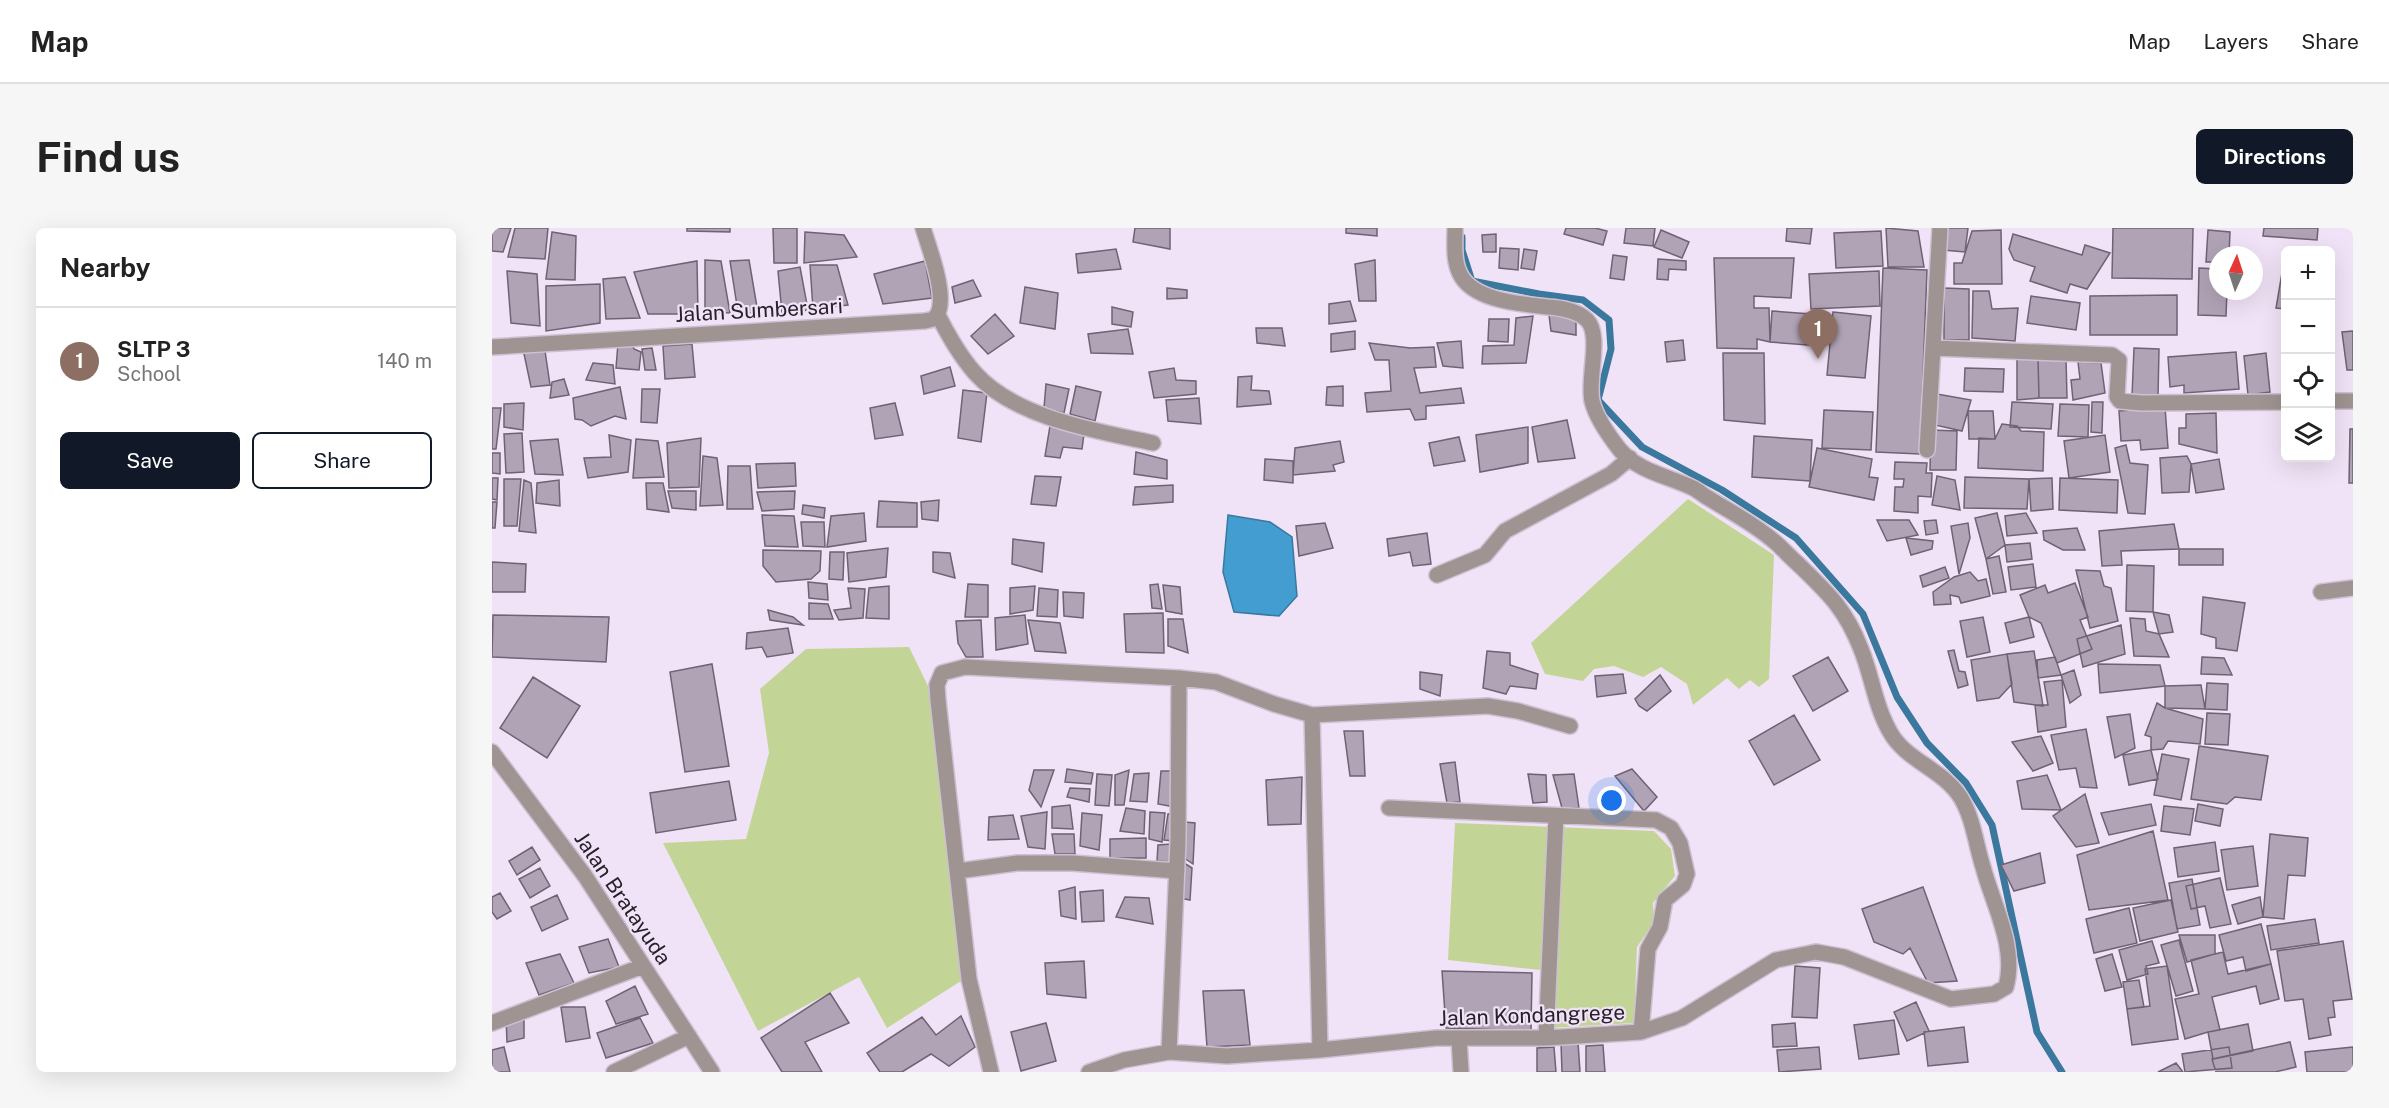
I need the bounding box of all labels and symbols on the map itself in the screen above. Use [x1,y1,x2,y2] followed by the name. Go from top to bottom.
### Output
[2209,246,2263,300] north arrow
[675,293,843,327] street label: Jalan Sumbersari
[1798,310,1838,359] pin: 1
[1597,786,1626,815] your location
[569,827,677,969] street label: Jalan Bratayuda
[1438,999,1626,1031] street label: Jalan Kondangrege

